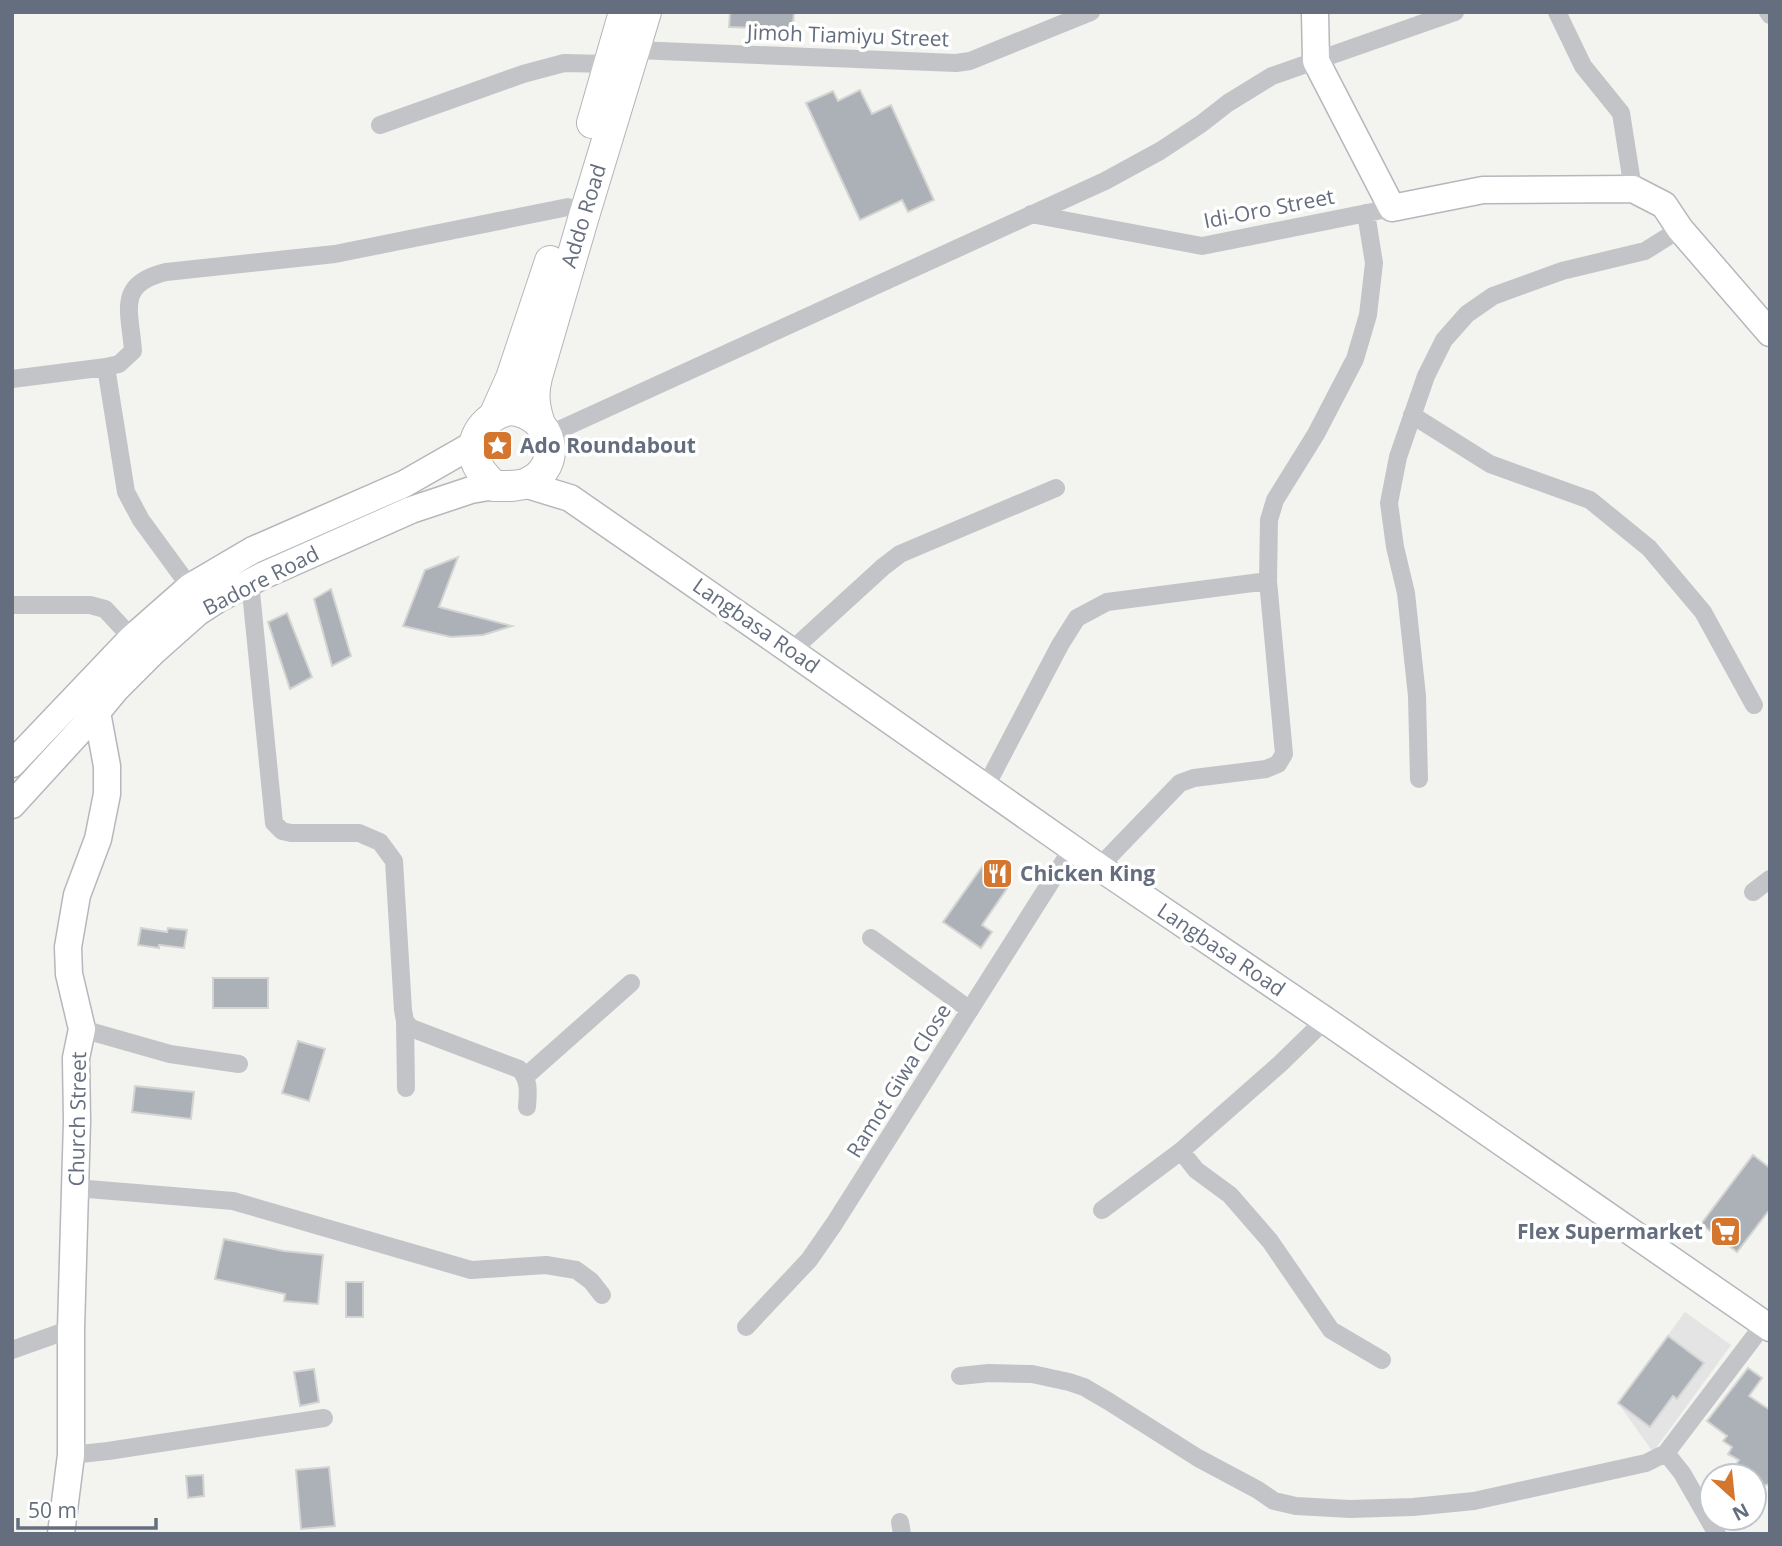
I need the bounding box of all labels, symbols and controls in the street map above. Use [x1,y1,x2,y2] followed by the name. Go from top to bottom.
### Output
[745,17,950,53] street label: Jimoh Tiamiyu Street
[554,160,612,271] street label: Addo Road
[1201,182,1336,234] street label: Idi-Oro Street
[480,429,514,463] place icon: Ado Roundabout
[520,431,696,459] place label: Ado Roundabout
[198,539,323,621] street label: Badore Road
[688,571,825,679] street label: Langbasa Road
[980,857,1014,891] restaurant icon: Chicken King
[1020,859,1155,887] place label: Chicken King
[1152,896,1291,1002] street label: Langbasa Road
[839,998,957,1163] street label: Ramot Giwa Close
[62,1051,92,1187] street label: Church Street
[1709,1215,1743,1249] supermarket icon: Flex Supermarket
[1517,1217,1703,1245] place label: Flex Supermarket
[1698,1462,1768,1532] north arrow
[18,1486,156,1530] scale bar
[28,1496,77,1524] text: 50 m
[1728,1497,1754,1527] text: N

